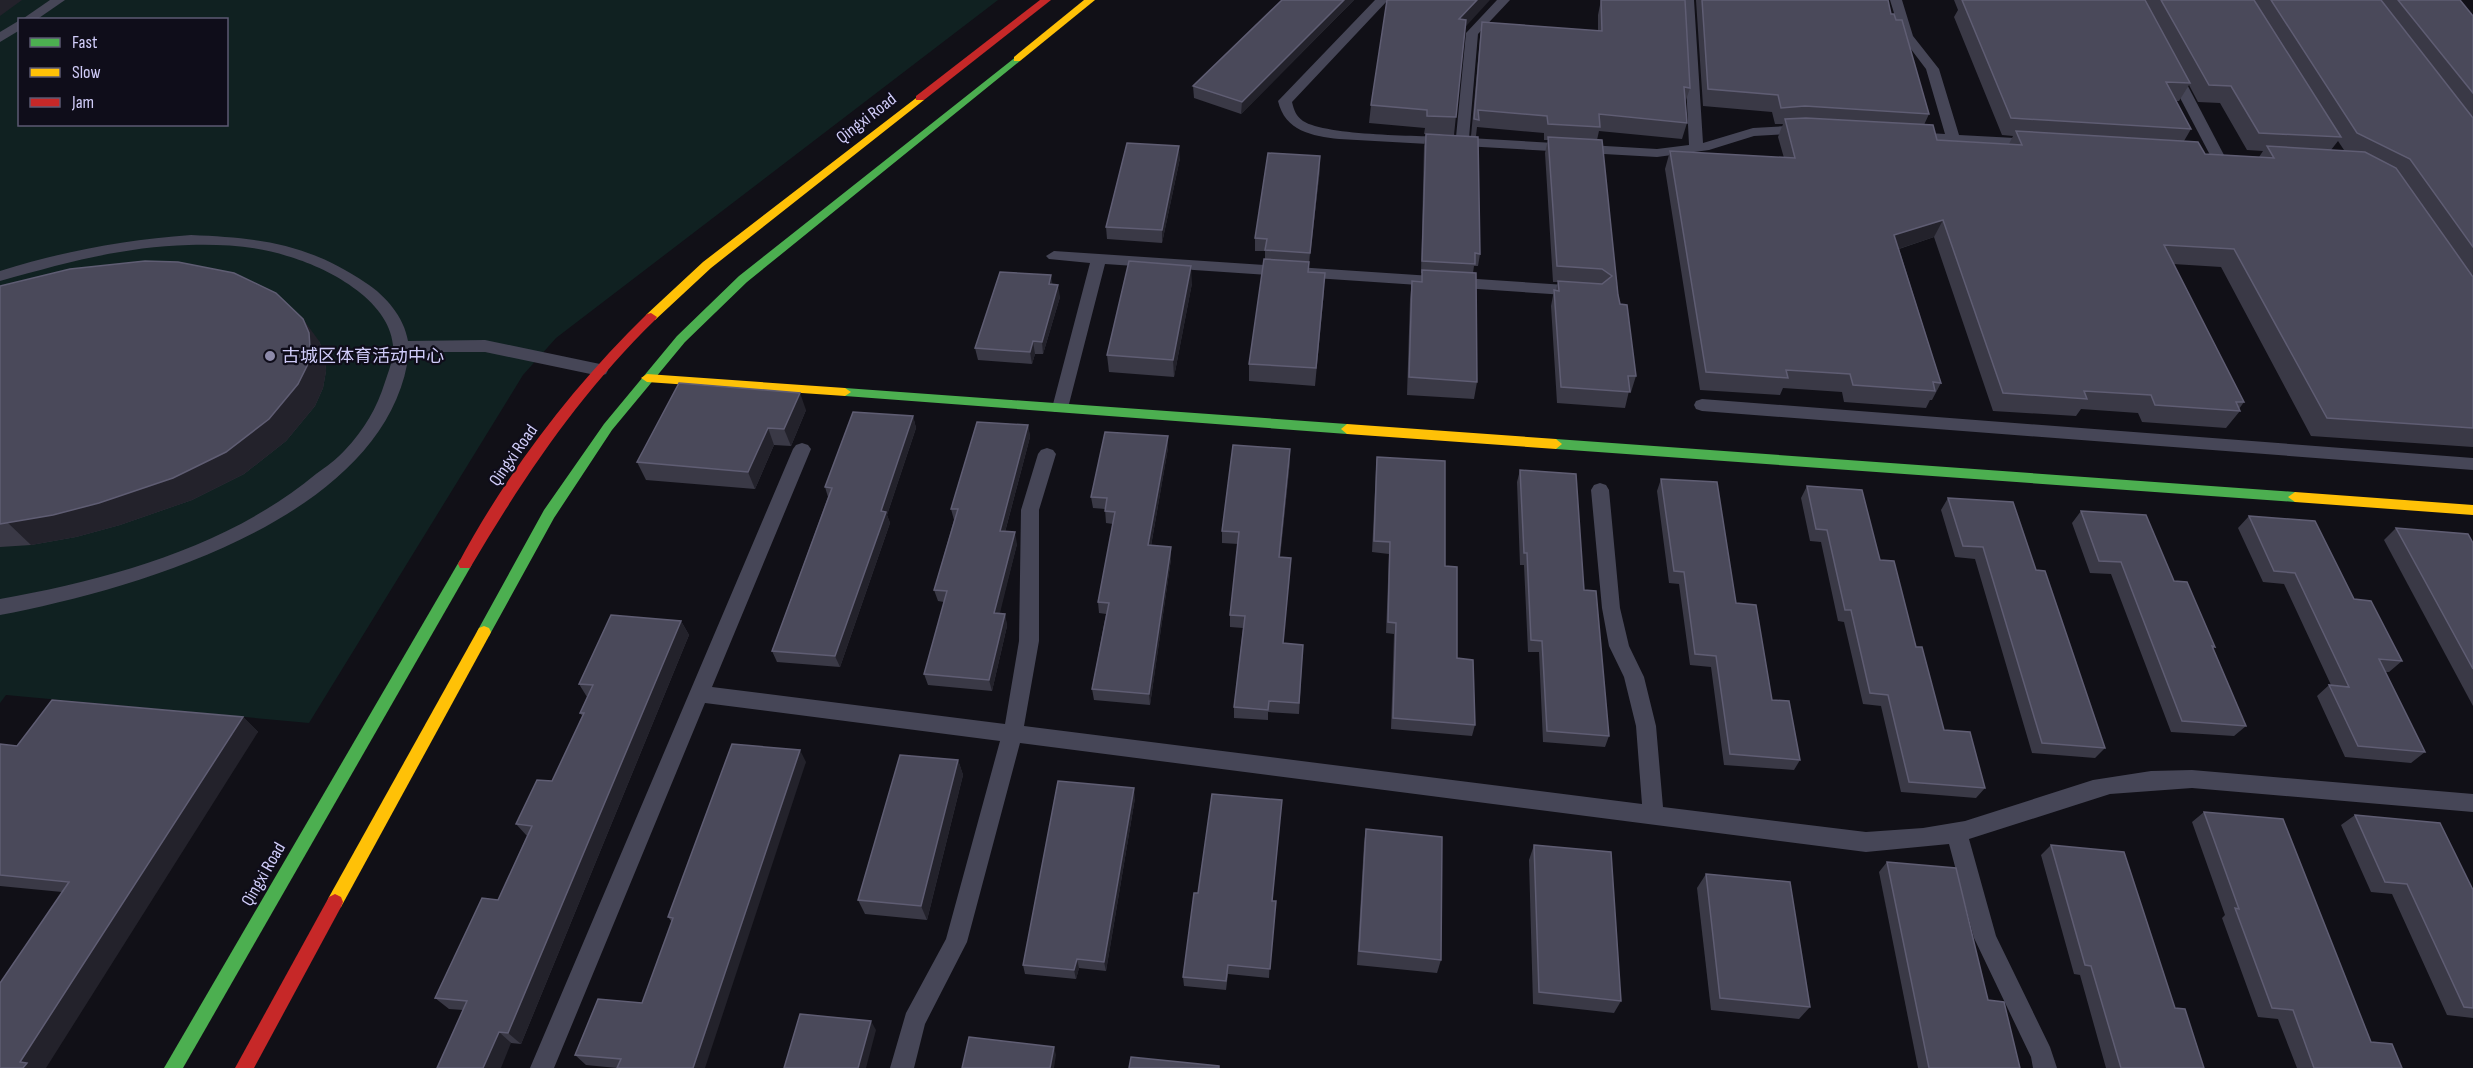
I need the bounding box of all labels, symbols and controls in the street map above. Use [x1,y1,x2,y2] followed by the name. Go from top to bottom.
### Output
[18,18,228,126] legend
[72,32,98,53] text: Fast
[72,62,101,83] text: Slow
[832,89,900,148] street label: Qingxi Road
[71,92,94,113] text: Jam
[282,346,444,367] place label: 古城区体育活动中心
[263,349,277,363] marker: 古城区体育活动中心
[485,421,542,490] street label: Qingxi Road
[237,839,290,910] street label: Qingxi Road

